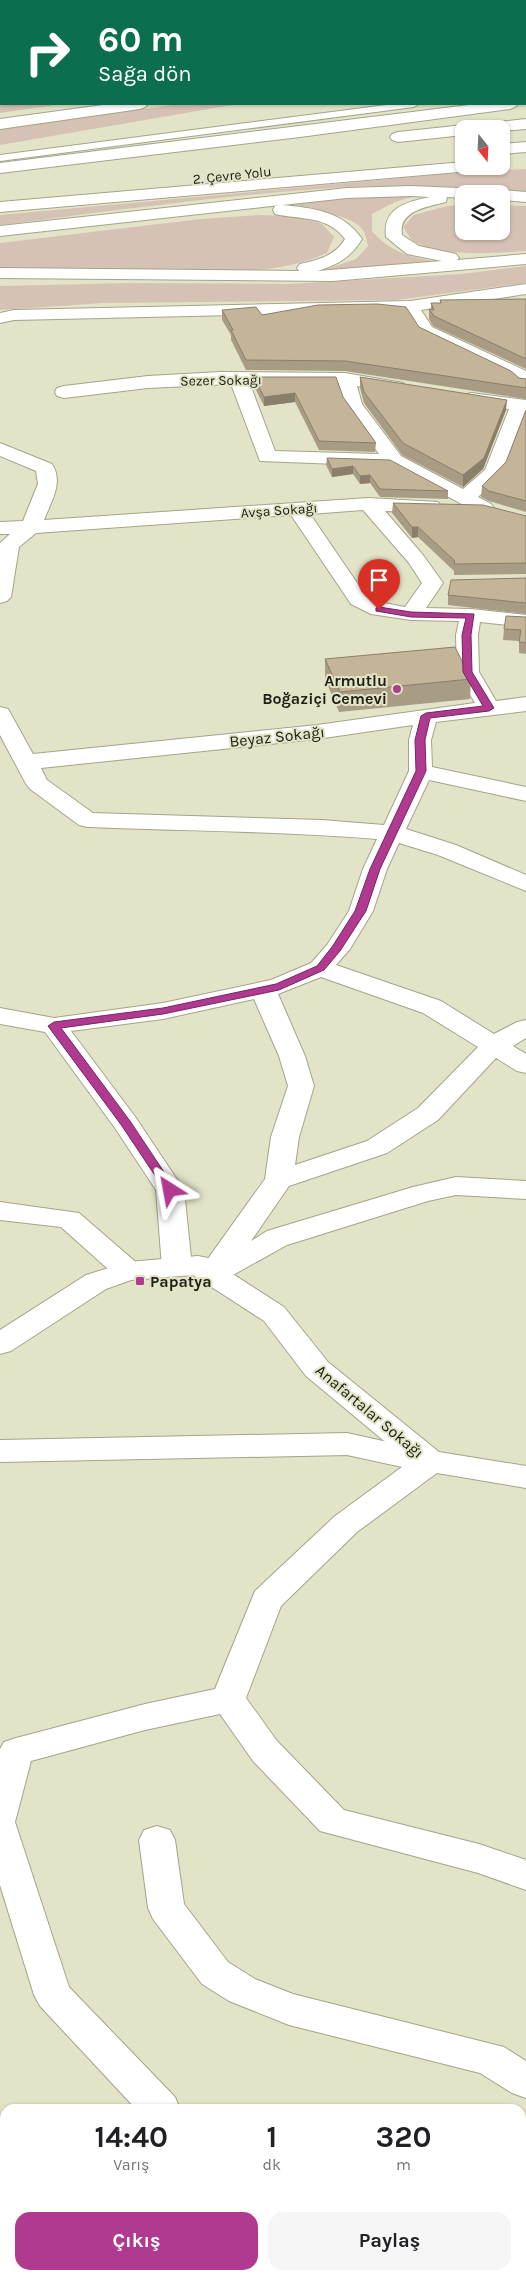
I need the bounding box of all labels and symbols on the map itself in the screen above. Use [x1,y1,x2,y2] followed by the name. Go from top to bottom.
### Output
[455,120,510,175] north arrow
[192,163,272,188] street label: 2. Çevre Yolu
[180,371,262,390] street label: Sezer Sokağı
[240,499,318,522] street label: Avşa Sokağı
[358,559,400,610] pin
[262,671,387,708] place label: Armutlu Boğaziçi Cemevi
[391,683,403,695] marker: Armutlu Boğaziçi Cemevi
[228,722,326,751] street label: Beyaz Sokağı
[143,1163,195,1215] position arrow
[150,1272,212,1291] place label: Papatya
[134,1275,146,1287] marker: Papatya
[312,1361,428,1462] street label: Anafartalar Sokağı

